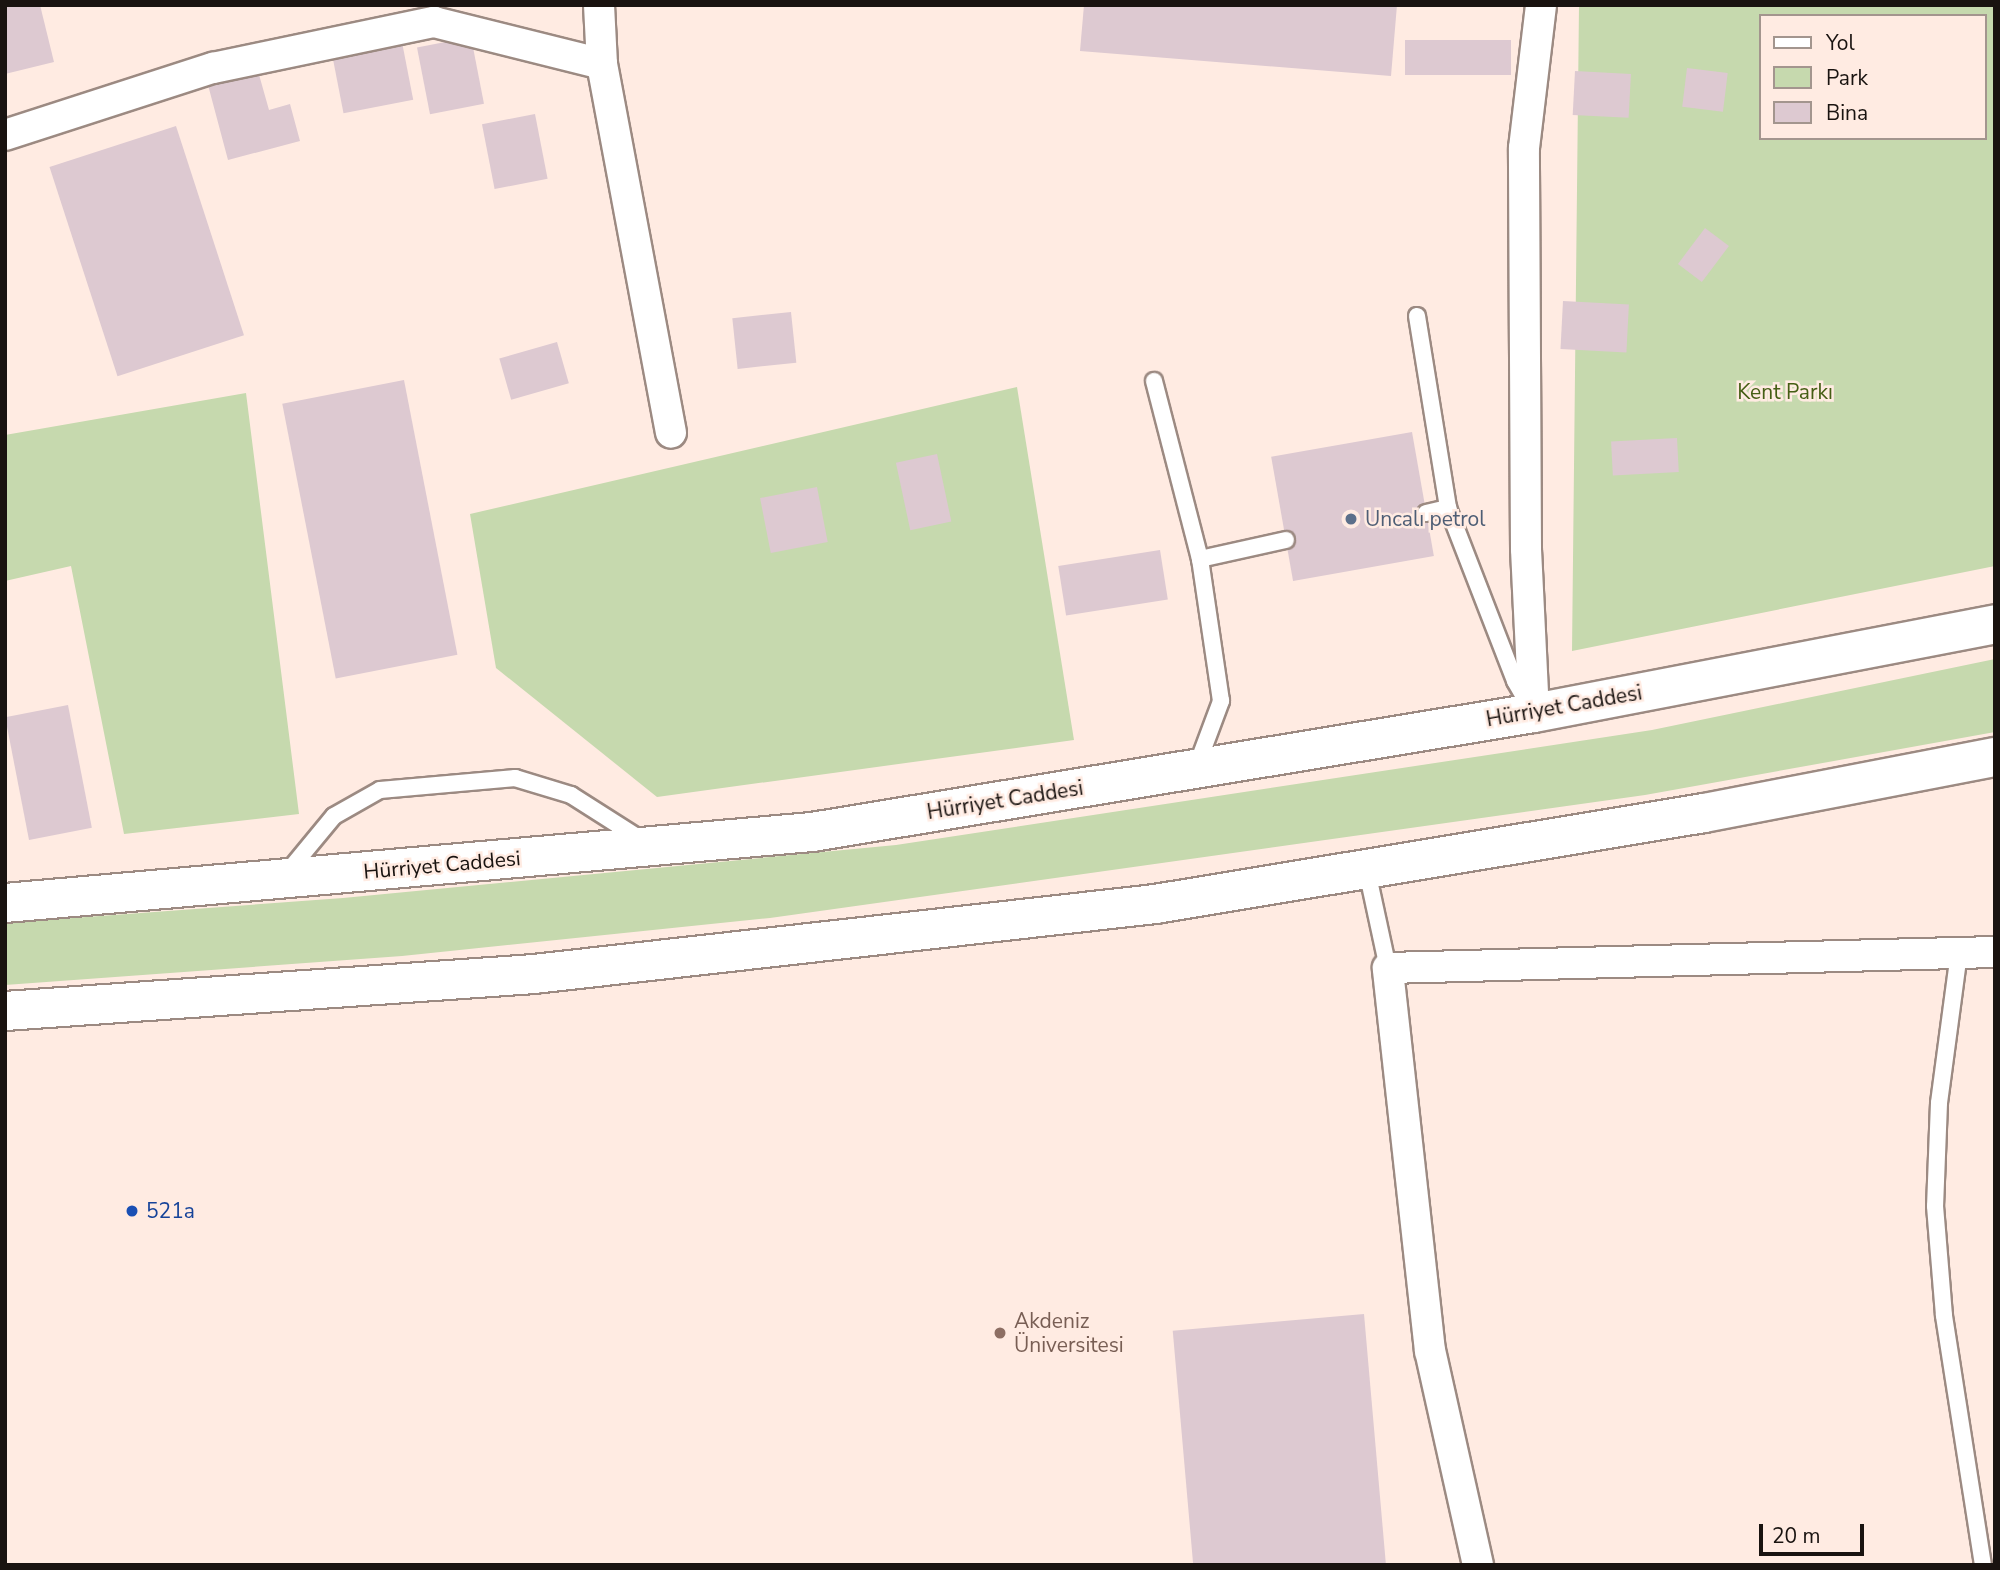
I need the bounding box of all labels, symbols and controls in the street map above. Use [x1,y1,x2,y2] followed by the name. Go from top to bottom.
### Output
[1758,14,1986,140] legend
[1826,29,1855,57] text: Yol
[1826,64,1868,92] text: Park
[1826,99,1868,127] text: Bina
[1737,379,1833,405] park label: Kent Parkı
[1365,506,1486,532] place label: Uncalı petrol
[1343,511,1359,527] marker: Uncalı petrol
[1484,680,1644,732] street label: Hürriyet Caddesi
[925,775,1085,825] street label: Hürriyet Caddesi
[362,846,522,884] street label: Hürriyet Caddesi
[146,1198,195,1224] place label: 521a
[124,1203,140,1219] marker: 521a
[1014,1308,1124,1358] place label: Akdeniz Üniversitesi
[992,1325,1008,1341] marker: Akdeniz Üniversitesi
[1762,1510,1867,1554] scale bar
[1772,1522,1821,1550] text: 20 m

